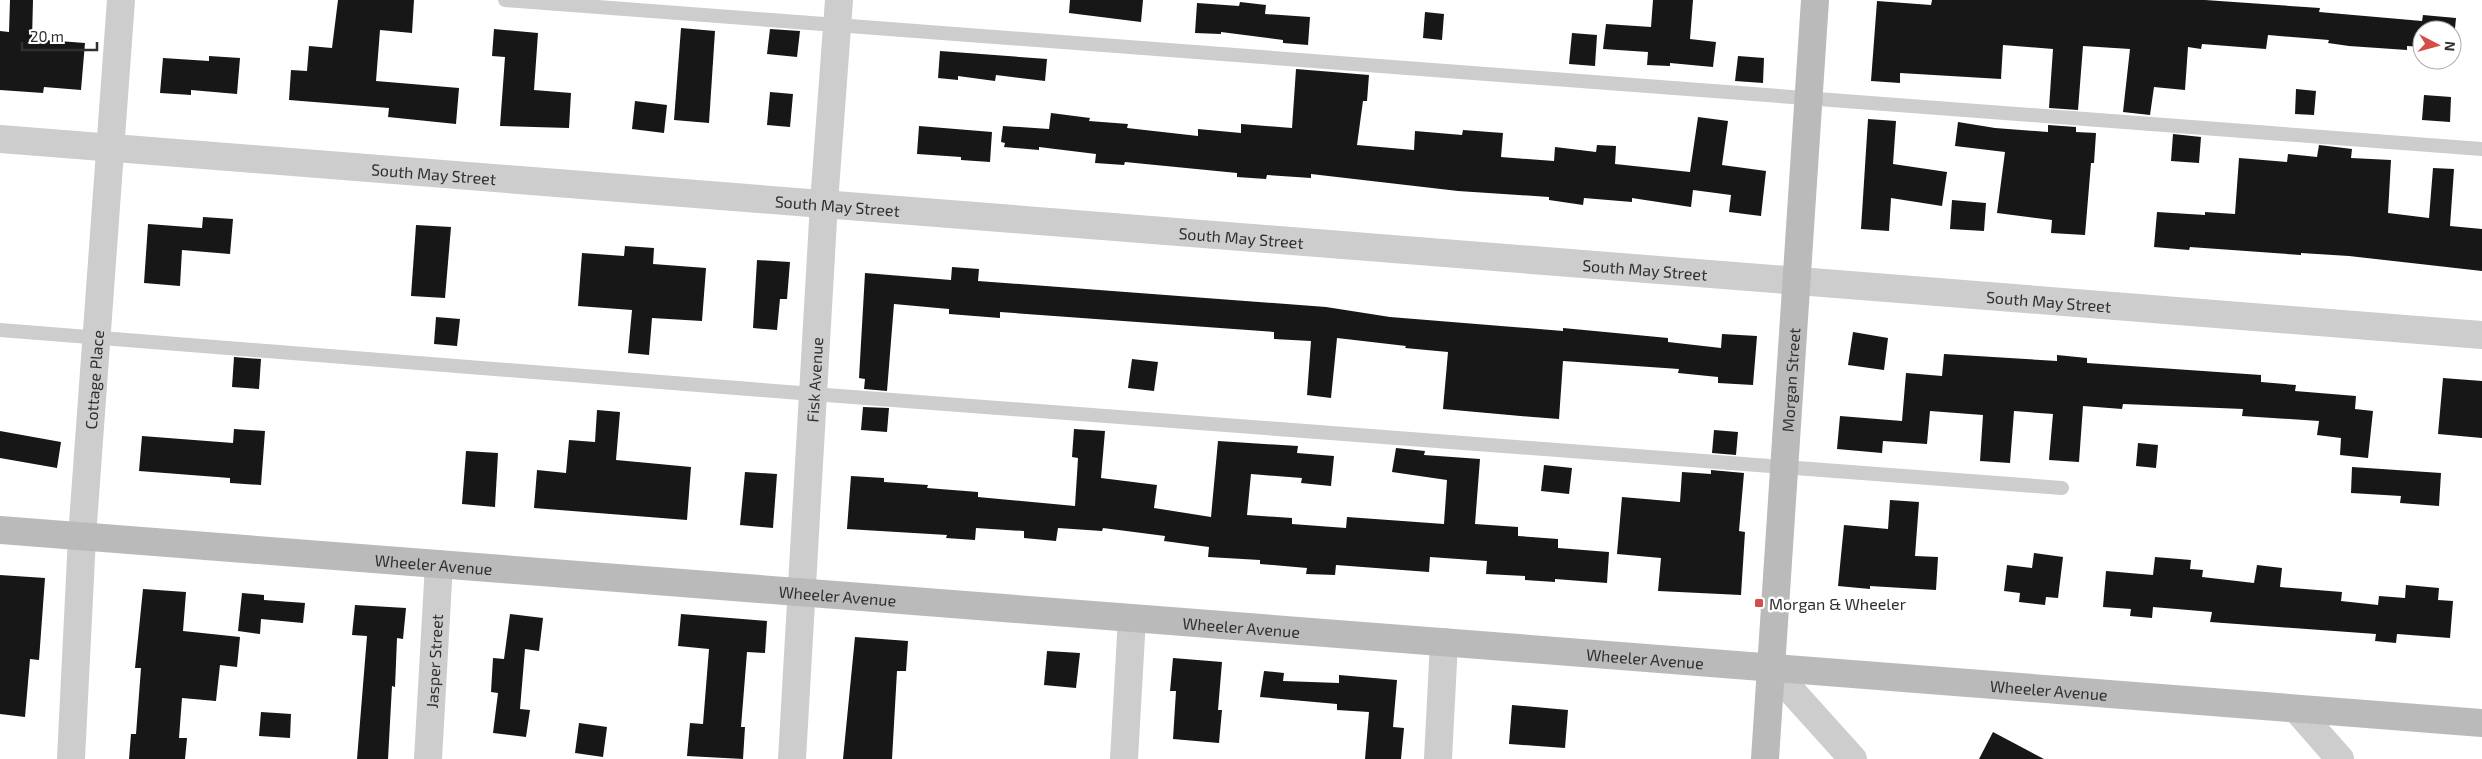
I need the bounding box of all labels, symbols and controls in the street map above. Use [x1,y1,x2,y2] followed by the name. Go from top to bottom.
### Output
[22,20,98,52] scale bar
[2412,20,2462,70] north arrow
[30,27,64,45] text: 20 m
[2441,40,2459,52] text: N
[370,159,497,188] street label: South May Street
[774,191,901,220] street label: South May Street
[1178,223,1304,251] street label: South May Street
[1582,254,1708,283] street label: South May Street
[1985,286,2112,315] street label: South May Street
[1777,327,1803,433] street label: Morgan Street
[80,329,107,430] street label: Cottage Place
[802,336,826,423] street label: Fisk Avenue
[374,550,493,578] street label: Wheeler Avenue
[778,581,897,609] street label: Wheeler Avenue
[1769,594,1907,613] place label: Morgan & Wheeler
[1753,597,1765,609] marker: Morgan & Wheeler
[1182,612,1301,641] street label: Wheeler Avenue
[421,613,446,709] street label: Jasper Street
[1586,644,1705,672] street label: Wheeler Avenue
[1989,675,2108,703] street label: Wheeler Avenue

